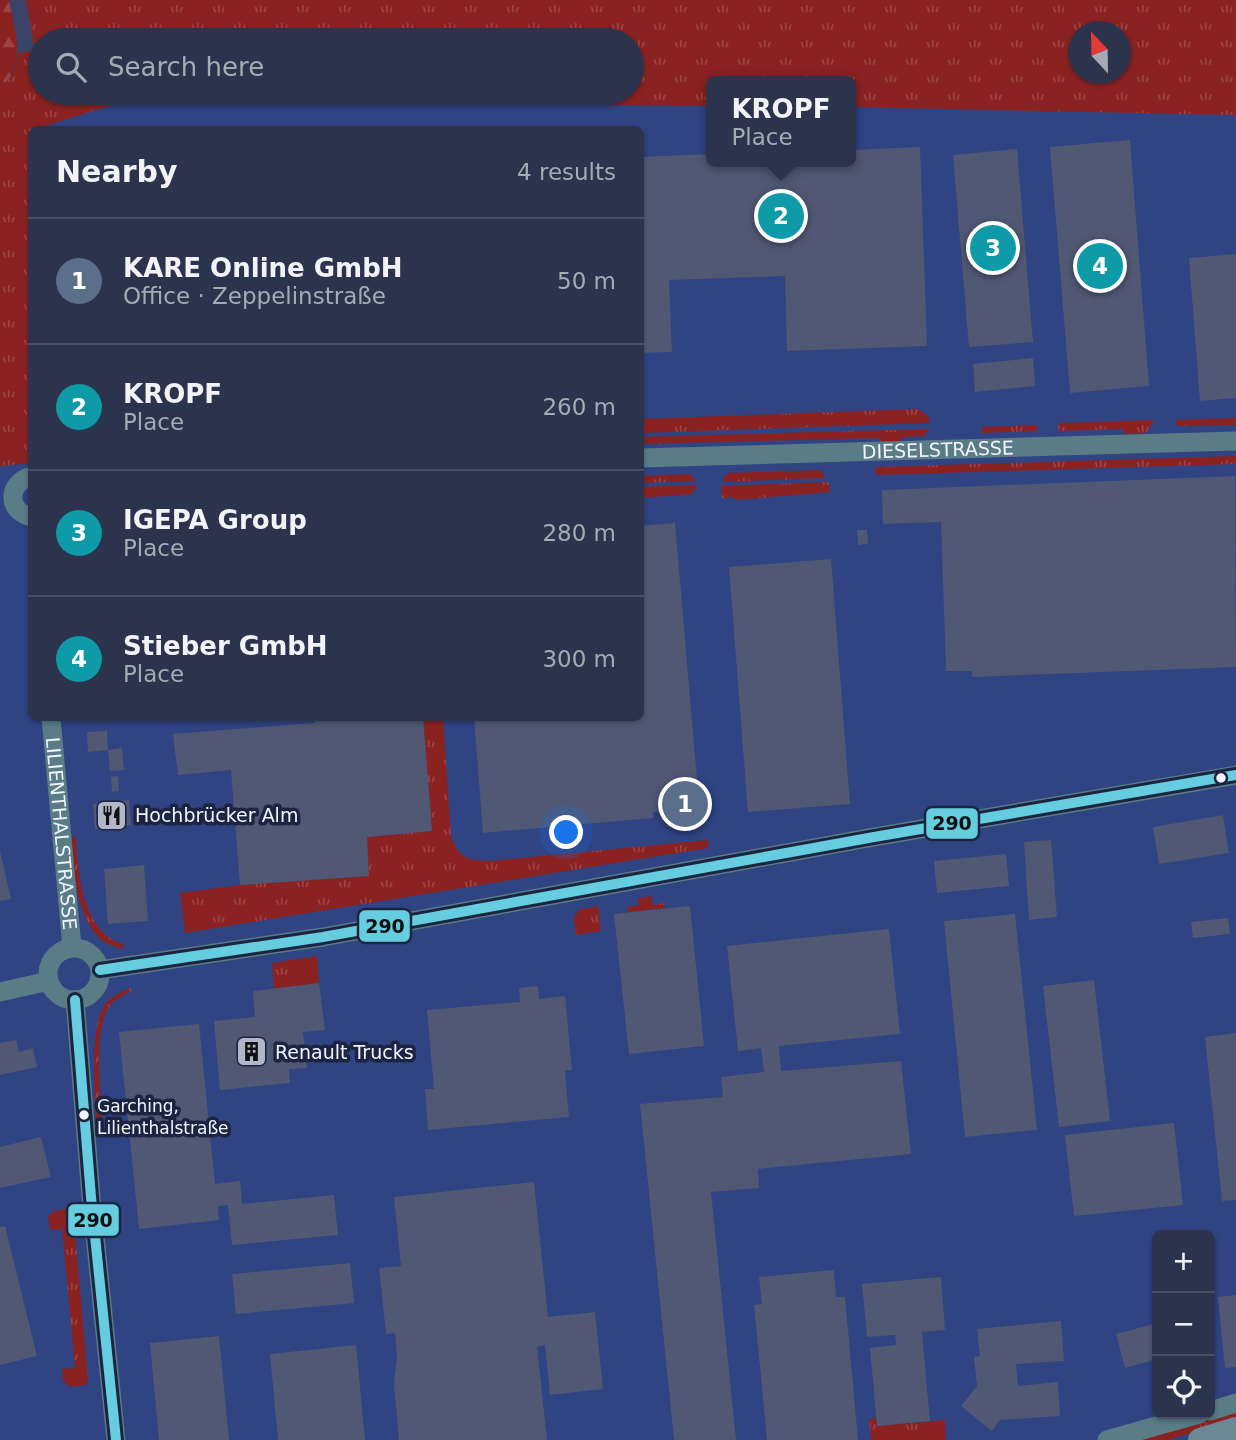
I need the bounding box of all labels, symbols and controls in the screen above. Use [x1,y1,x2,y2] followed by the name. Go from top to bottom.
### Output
[1068,21,1131,84] north arrow
[28,28,644,105] search box
[52,48,90,86] icon: search
[108,52,264,82] text: Search here
[706,76,856,167] popup
[731,94,831,124] text: KROPF
[731,124,793,150] text: Place
[56,154,178,189] text: Nearby
[517,159,616,185] text: 4 results
[758,190,804,242] pin: 2
[970,222,1016,274] pin: 3
[1077,240,1123,292] pin: 4
[123,253,403,283] text: KARE Online GmbH
[71,268,87,294] text: 1
[557,268,616,294] text: 50 m
[123,283,386,309] text: Office · Zeppelinstraße
[123,379,222,409] text: KROPF
[71,394,87,420] text: 2
[542,394,616,420] text: 260 m
[123,409,184,435] text: Place
[862,436,1014,463] street label: DIESELSTRASSE
[123,505,307,535] text: IGEPA Group
[71,520,87,546] text: 3
[542,520,616,546] text: 280 m
[123,535,184,561] text: Place
[123,631,328,661] text: Stieber GmbH
[71,646,87,672] text: 4
[542,646,616,672] text: 300 m
[123,661,184,687] text: Place
[42,736,81,931] street label: LILIENTHALSTRASSE
[1214,771,1228,785] unlabelled marker
[662,778,708,830] pin: 1
[95,798,129,832] restaurant icon: Hochbrücker Alm
[135,804,298,826] place label: Hochbrücker Alm
[925,807,979,840] line badge: 290
[932,812,972,834] text: 290
[549,815,583,849] your location
[358,909,411,943] line badge: 290
[365,915,405,937] text: 290
[235,1035,269,1069] building icon: Renault Trucks
[275,1041,414,1063] place label: Renault Trucks
[97,1096,229,1138] place label: Garching, Lilienthalstraße
[77,1108,91,1122] marker: Garching, Lilienthalstraße
[67,1203,120,1237] line badge: 290
[73,1209,113,1231] text: 290
[1152,1230,1215,1419] map controls
[1152,1230,1215,1293] button: +
[1152,1293,1215,1356] button: −
[1152,1356,1215,1419] button: locate

